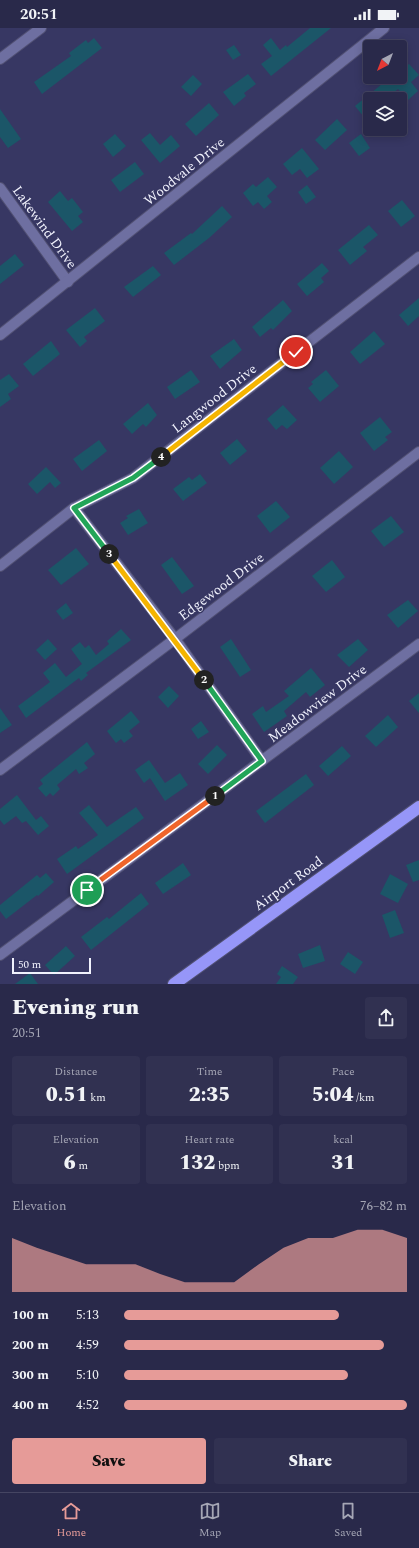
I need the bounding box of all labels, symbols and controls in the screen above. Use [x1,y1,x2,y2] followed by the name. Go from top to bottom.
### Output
[20,3,58,26] text: 20:51
[363,40,407,84] north arrow
[363,40,407,136] map controls
[363,92,407,136] button: layers
[139,132,229,211] street label: Woodvale Drive
[7,181,82,274] street label: Lakewind Drive
[279,335,313,369] pin
[285,341,307,363] icon: check
[167,358,261,438] street label: Langwood Drive
[151,447,171,467] pin: 4
[158,448,164,465] text: 4
[99,544,119,564] pin: 3
[106,545,112,562] text: 3
[174,547,269,626] street label: Edgewood Drive
[263,659,371,748] street label: Meadowview Drive
[194,670,214,690] pin: 2
[201,671,207,688] text: 2
[205,786,225,806] pin: 1
[212,787,218,804] text: 1
[249,851,328,916] street label: Airport Road
[70,873,104,907] pin
[76,879,98,901] icon: arrive
[12,956,91,975] scale bar
[18,956,41,973] text: 50 m
[12,991,139,1024] text: Evening run
[365,997,407,1039] button: share
[12,1023,41,1043] text: 20:51
[54,1063,97,1080] text: Distance
[197,1063,222,1080] text: Time
[332,1063,355,1080] text: Pace
[46,1080,87,1110] text: 0.51
[189,1080,230,1110] text: 2:35
[312,1080,353,1110] text: 5:04
[87,1089,106,1106] text: km
[353,1089,375,1106] text: /km
[53,1131,99,1148] text: Elevation
[185,1131,234,1148] text: Heart rate
[333,1131,353,1148] text: kcal
[64,1148,76,1178] text: 6
[179,1148,215,1178] text: 132
[331,1148,355,1178] text: 31
[76,1157,88,1174] text: m
[215,1157,240,1174] text: bpm
[12,1196,66,1216] text: Elevation
[360,1196,407,1216] text: 76–82 m
[12,1305,49,1325] text: 100 m
[76,1305,99,1325] text: 5:13
[12,1335,49,1355] text: 200 m
[76,1335,99,1355] text: 4:59
[12,1365,49,1385] text: 300 m
[76,1365,99,1385] text: 5:10
[12,1395,49,1415] text: 400 m
[76,1395,99,1415] text: 4:52
[12,1438,206,1484] button: Save
[214,1438,407,1484] button: Share
[56,1500,86,1541] tab: Home
[199,1500,221,1541] tab: Map
[334,1500,362,1541] tab: Saved

